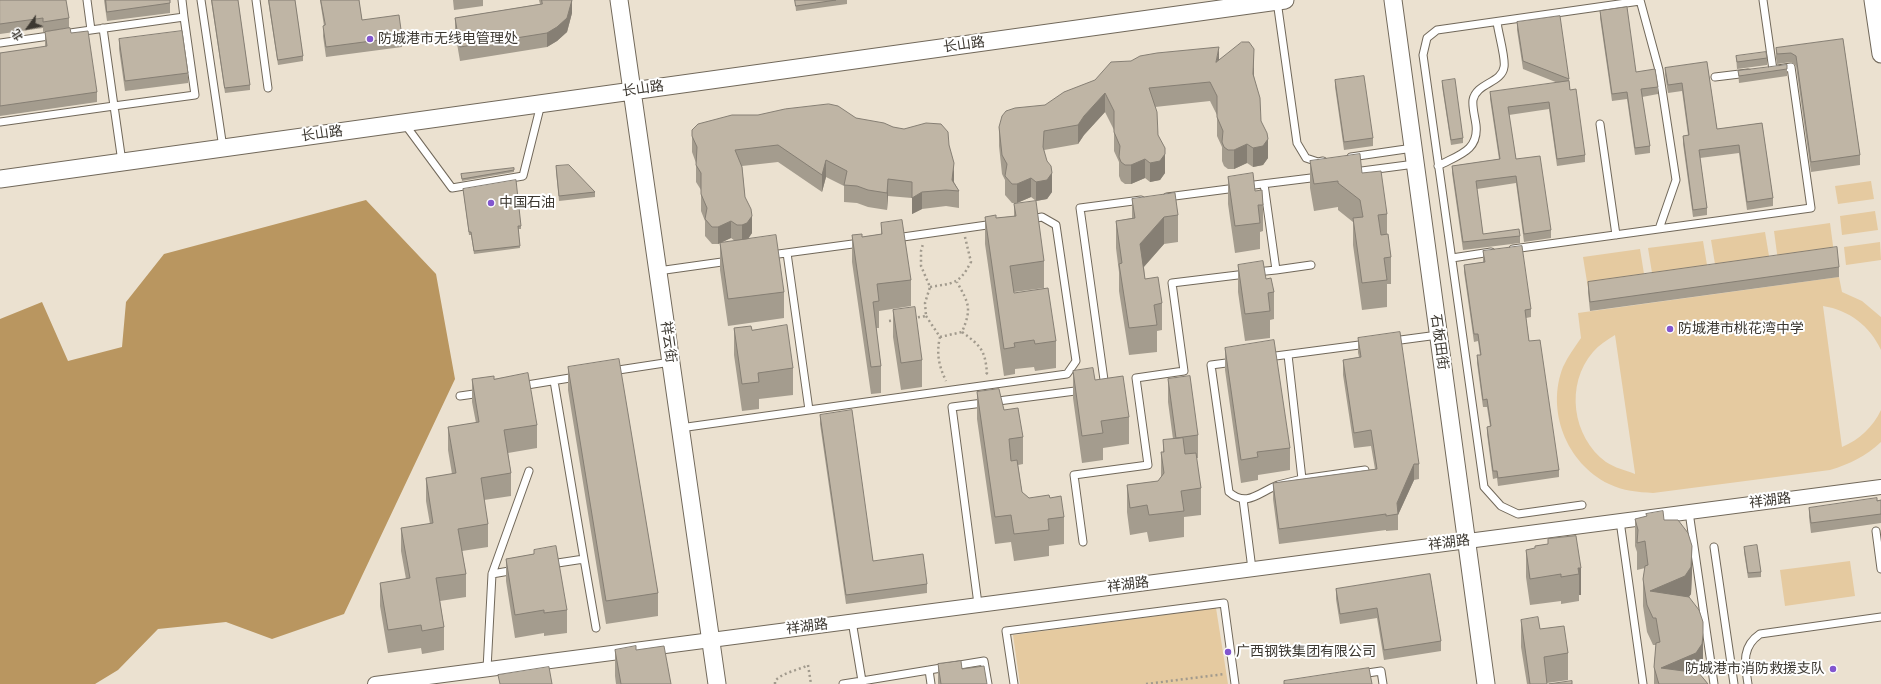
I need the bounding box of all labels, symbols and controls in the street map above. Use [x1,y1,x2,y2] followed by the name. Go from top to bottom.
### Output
[8,8,48,48] north arrow
[9,27,26,43] text: 北
[378,31,518,47] place label: 防城港市无线电管理处
[365,34,375,44] marker: 防城港市无线电管理处
[942,34,986,56] street label: 长山路
[621,78,665,100] street label: 长山路
[300,123,344,145] street label: 长山路
[499,195,555,211] place label: 中国石油
[486,198,496,208] marker: 中国石油
[1427,313,1451,371] street label: 石板田街
[657,320,679,364] street label: 祥云街
[1678,321,1804,337] place label: 防城港市桃花湾中学
[1665,324,1675,334] marker: 防城港市桃花湾中学
[1748,490,1792,512] street label: 祥湖路
[1427,532,1471,554] street label: 祥湖路
[1106,574,1150,596] street label: 祥湖路
[785,616,829,638] street label: 祥湖路
[1236,644,1376,660] place label: 广西钢铁集团有限公司
[1223,647,1233,657] marker: 广西钢铁集团有限公司
[1685,661,1825,677] place label: 防城港市消防救援支队
[1828,664,1838,674] marker: 防城港市消防救援支队

